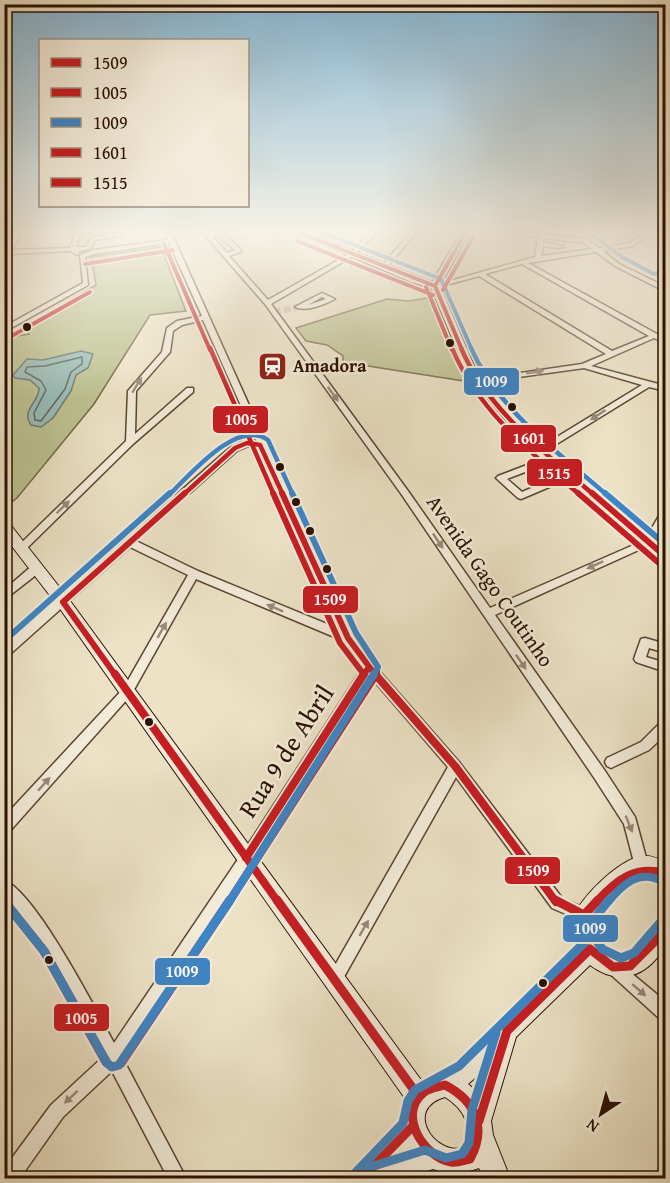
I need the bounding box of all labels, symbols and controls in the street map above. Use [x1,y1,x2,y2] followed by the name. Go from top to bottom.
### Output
[39,39,249,207] legend
[93,49,128,76] text: 1509
[93,79,128,106] text: 1005
[93,109,128,136] text: 1009
[93,139,128,166] text: 1601
[93,169,128,196] text: 1515
[21,321,33,333] unlabelled marker
[444,337,456,349] unlabelled marker
[256,350,288,382] station icon: Amadora
[293,352,367,379] place label: Amadora
[463,367,520,396] line badge: 1009
[526,367,545,376] one-way arrow
[474,369,508,393] text: 1009
[131,377,142,394] one-way arrow
[327,386,339,402] one-way arrow
[506,401,518,413] unlabelled marker
[212,405,269,434] line badge: 1005
[224,407,258,431] text: 1005
[590,410,606,421] one-way arrow
[500,424,557,453] line badge: 1601
[512,426,546,450] text: 1601
[526,458,583,487] line badge: 1515
[274,461,286,473] unlabelled marker
[537,461,571,485] text: 1515
[419,488,562,673] street label: Avenida Gago Coutinho
[290,496,302,508] unlabelled marker
[56,500,71,514] one-way arrow
[304,525,316,537] unlabelled marker
[432,533,444,549] one-way arrow
[587,561,604,570] one-way arrow
[321,563,333,575] unlabelled marker
[302,585,359,614] line badge: 1509
[313,587,347,611] text: 1509
[265,603,283,613] one-way arrow
[157,621,167,638] one-way arrow
[515,653,527,669] one-way arrow
[228,677,343,825] street label: Rua 9 de Abril
[143,716,155,728] unlabelled marker
[37,776,51,791] one-way arrow
[624,815,634,833] one-way arrow
[504,856,561,885] line badge: 1509
[516,858,550,882] text: 1509
[562,914,619,943] line badge: 1009
[573,916,607,940] text: 1009
[359,919,369,936] one-way arrow
[43,954,55,966] unlabelled marker
[154,957,211,986] line badge: 1009
[165,959,199,983] text: 1009
[537,977,549,989] unlabelled marker
[631,983,646,996] one-way arrow
[53,1003,110,1032] line badge: 1005
[64,1006,98,1030] text: 1005
[571,1084,631,1144] north arrow
[65,1090,79,1104] one-way arrow
[581,1113,604,1139] text: N

